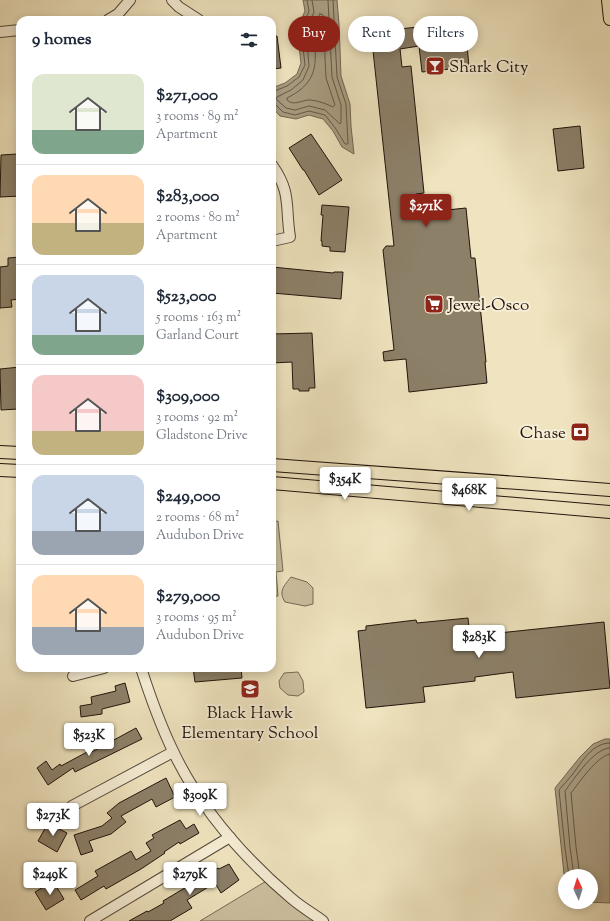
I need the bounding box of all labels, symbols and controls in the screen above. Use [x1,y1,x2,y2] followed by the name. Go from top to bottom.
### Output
[288,16,340,52] chip: Buy
[348,16,405,52] chip: Rent
[413,16,478,52] chip: Filters
[32,28,91,52] text: 9 homes
[238,29,260,51] icon: filters
[424,55,446,77] bar icon: Shark City
[449,56,529,80] place label: Shark City
[156,84,218,108] text: $271,000
[64,90,112,138] icon: home
[156,108,239,126] text: 3 rooms · 89 m²
[156,126,217,144] text: Apartment
[156,185,219,209] text: $283,000
[64,191,112,239] icon: home
[398,194,454,228] pin: $271K
[409,198,443,216] text: $271K
[156,209,240,227] text: 2 rooms · 80 m²
[156,227,217,245] text: Apartment
[156,285,216,309] text: $523,000
[64,291,112,339] icon: home
[423,293,445,315] supermarket icon: Jewel-Osco
[447,294,529,318] place label: Jewel-Osco
[156,309,241,327] text: 5 rooms · 163 m²
[156,327,239,345] text: Garland Court
[156,385,220,409] text: $309,000
[64,391,112,439] icon: home
[156,409,238,427] text: 3 rooms · 92 m²
[569,421,591,443] bank icon: Chase
[520,422,566,446] place label: Chase
[156,427,248,445] text: Gladstone Drive
[317,467,373,501] pin: $354K
[329,471,361,489] text: $354K
[441,478,497,512] pin: $468K
[451,482,487,500] text: $468K
[156,485,220,509] text: $249,000
[64,491,112,539] icon: home
[156,509,240,527] text: 2 rooms · 68 m²
[156,527,244,545] text: Audubon Drive
[156,585,220,609] text: $279,000
[64,591,112,639] icon: home
[156,609,237,627] text: 3 rooms · 95 m²
[451,625,507,659] pin: $283K
[156,627,244,645] text: Audubon Drive
[462,629,496,647] text: $283K
[239,678,261,700] school or university icon: Black Hawk Elementary School
[181,702,319,746] place label: Black Hawk Elementary School
[61,723,117,757] pin: $523K
[73,727,105,745] text: $523K
[172,783,228,817] pin: $309K
[183,787,217,805] text: $309K
[25,803,81,837] pin: $273K
[36,807,70,825] text: $273K
[22,862,78,896] pin: $249K
[162,862,218,896] pin: $279K
[32,866,68,884] text: $249K
[172,866,208,884] text: $279K
[558,869,598,909] north arrow
[558,869,598,909] map controls

